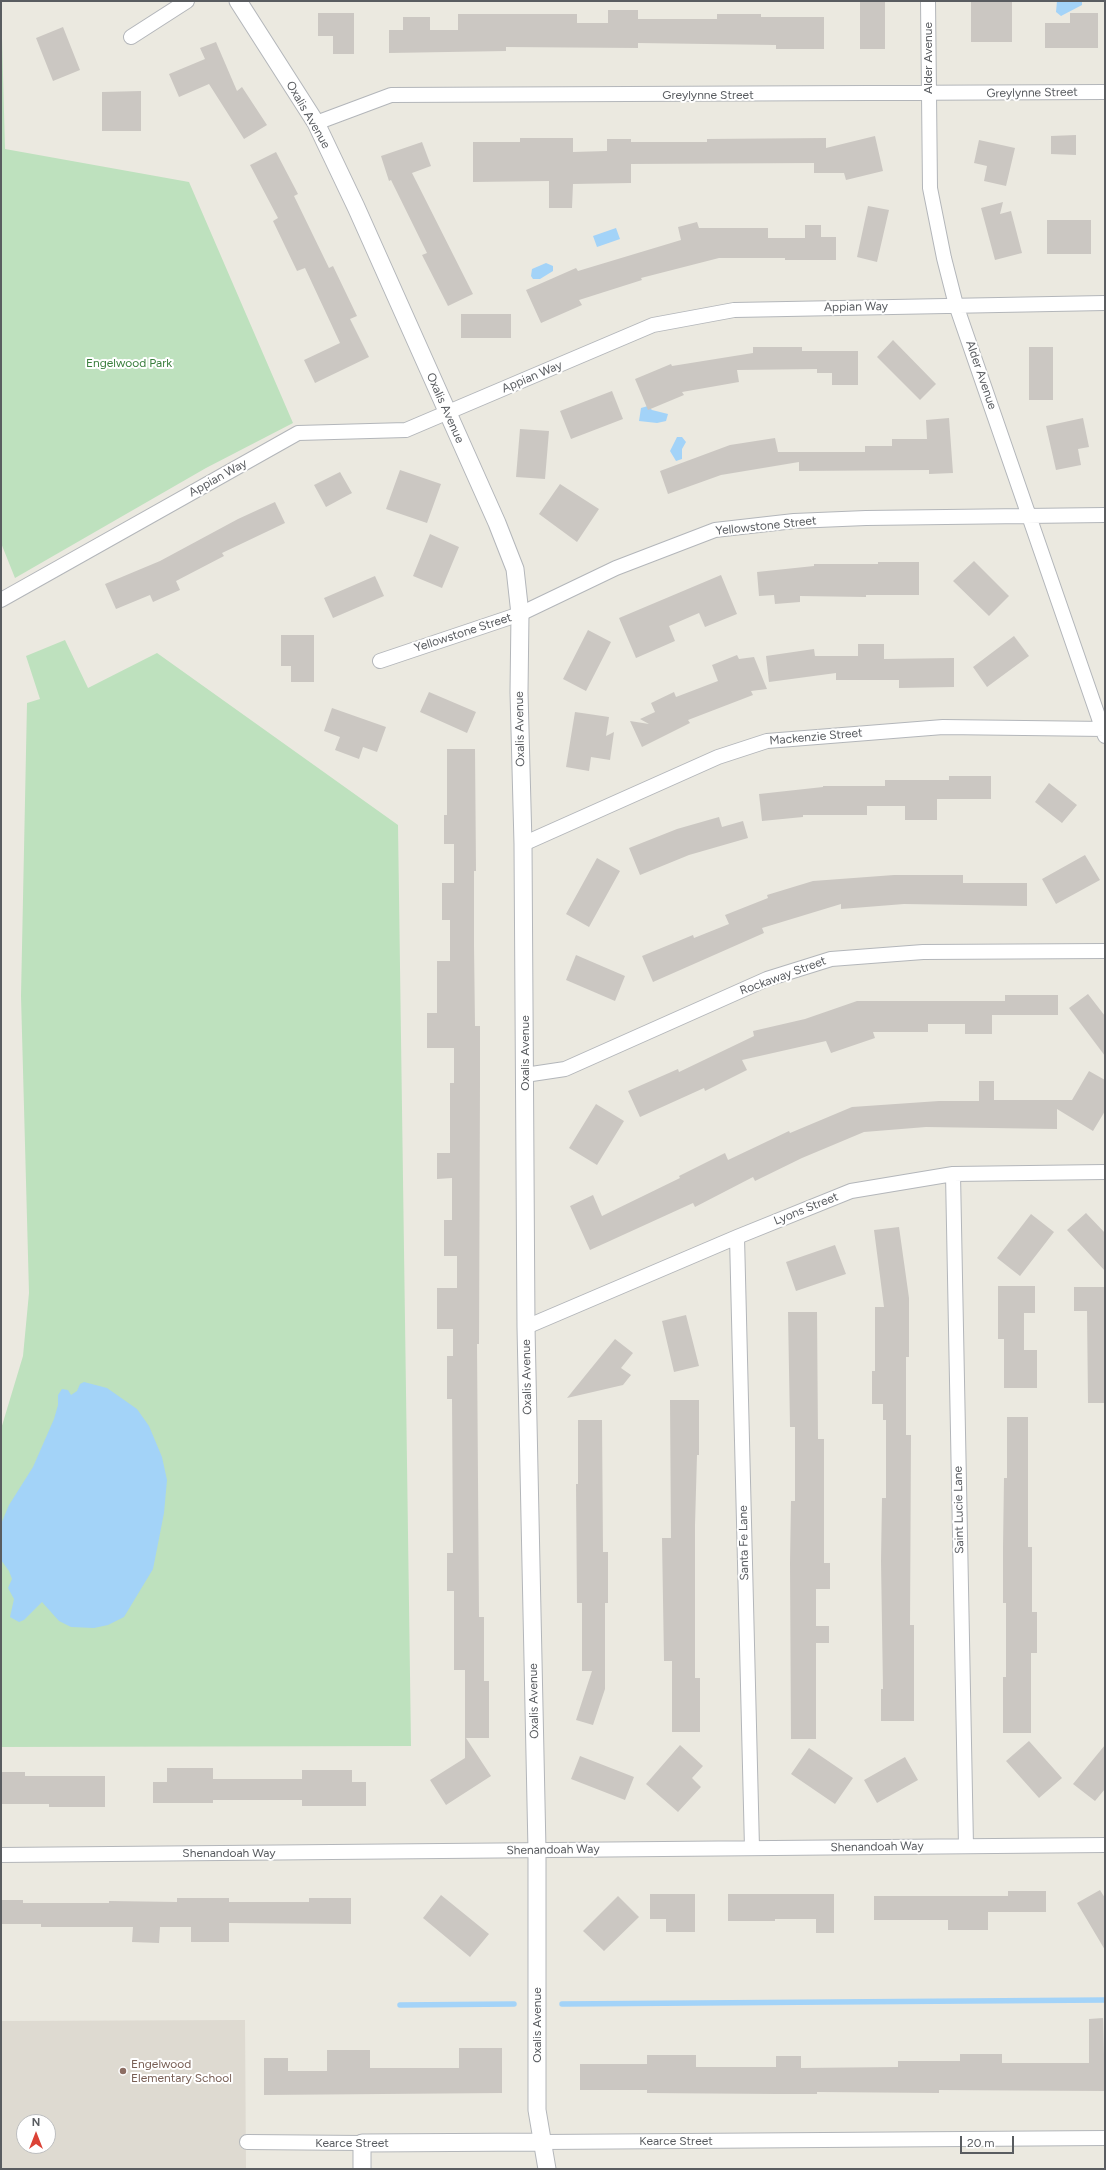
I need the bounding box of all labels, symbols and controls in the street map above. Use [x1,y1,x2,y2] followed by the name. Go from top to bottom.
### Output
[921,22,935,94] street label: Alder Avenue
[283,79,333,151] street label: Oxalis Avenue
[986,85,1078,101] street label: Greylynne Street
[662,88,754,102] street label: Greylynne Street
[824,299,888,315] street label: Appian Way
[962,339,1000,411] street label: Alder Avenue
[86,356,172,370] park label: Engelwood Park
[500,358,564,396] street label: Appian Way
[423,371,467,445] street label: Oxalis Avenue
[186,456,250,500] street label: Appian Way
[715,514,817,538] street label: Yellowstone Street
[413,610,513,656] street label: Yellowstone Street
[512,691,528,767] street label: Oxalis Avenue
[769,726,863,748] street label: Mackenzie Street
[738,954,828,998] street label: Rockaway Street
[518,1015,532,1091] street label: Oxalis Avenue
[772,1190,840,1228] street label: Lyons Street
[519,1339,535,1415] street label: Oxalis Avenue
[951,1466,967,1554] street label: Saint Lucie Lane
[736,1505,752,1581] street label: Santa Fe Lane
[526,1663,542,1739] street label: Oxalis Avenue
[830,1839,924,1855] street label: Shenandoah Way
[506,1842,600,1858] street label: Shenandoah Way
[182,1846,276,1860] street label: Shenandoah Way
[530,1987,544,2063] street label: Oxalis Avenue
[131,2057,232,2085] place label: Engelwood Elementary School
[118,2066,128,2076] marker: Engelwood Elementary School
[16,2114,56,2154] north arrow
[32,2116,40,2129] text: N
[962,2128,1016,2154] scale bar
[639,2134,713,2148] street label: Kearce Street
[315,2136,389,2150] street label: Kearce Street
[967,2136,995,2150] text: 20 m

